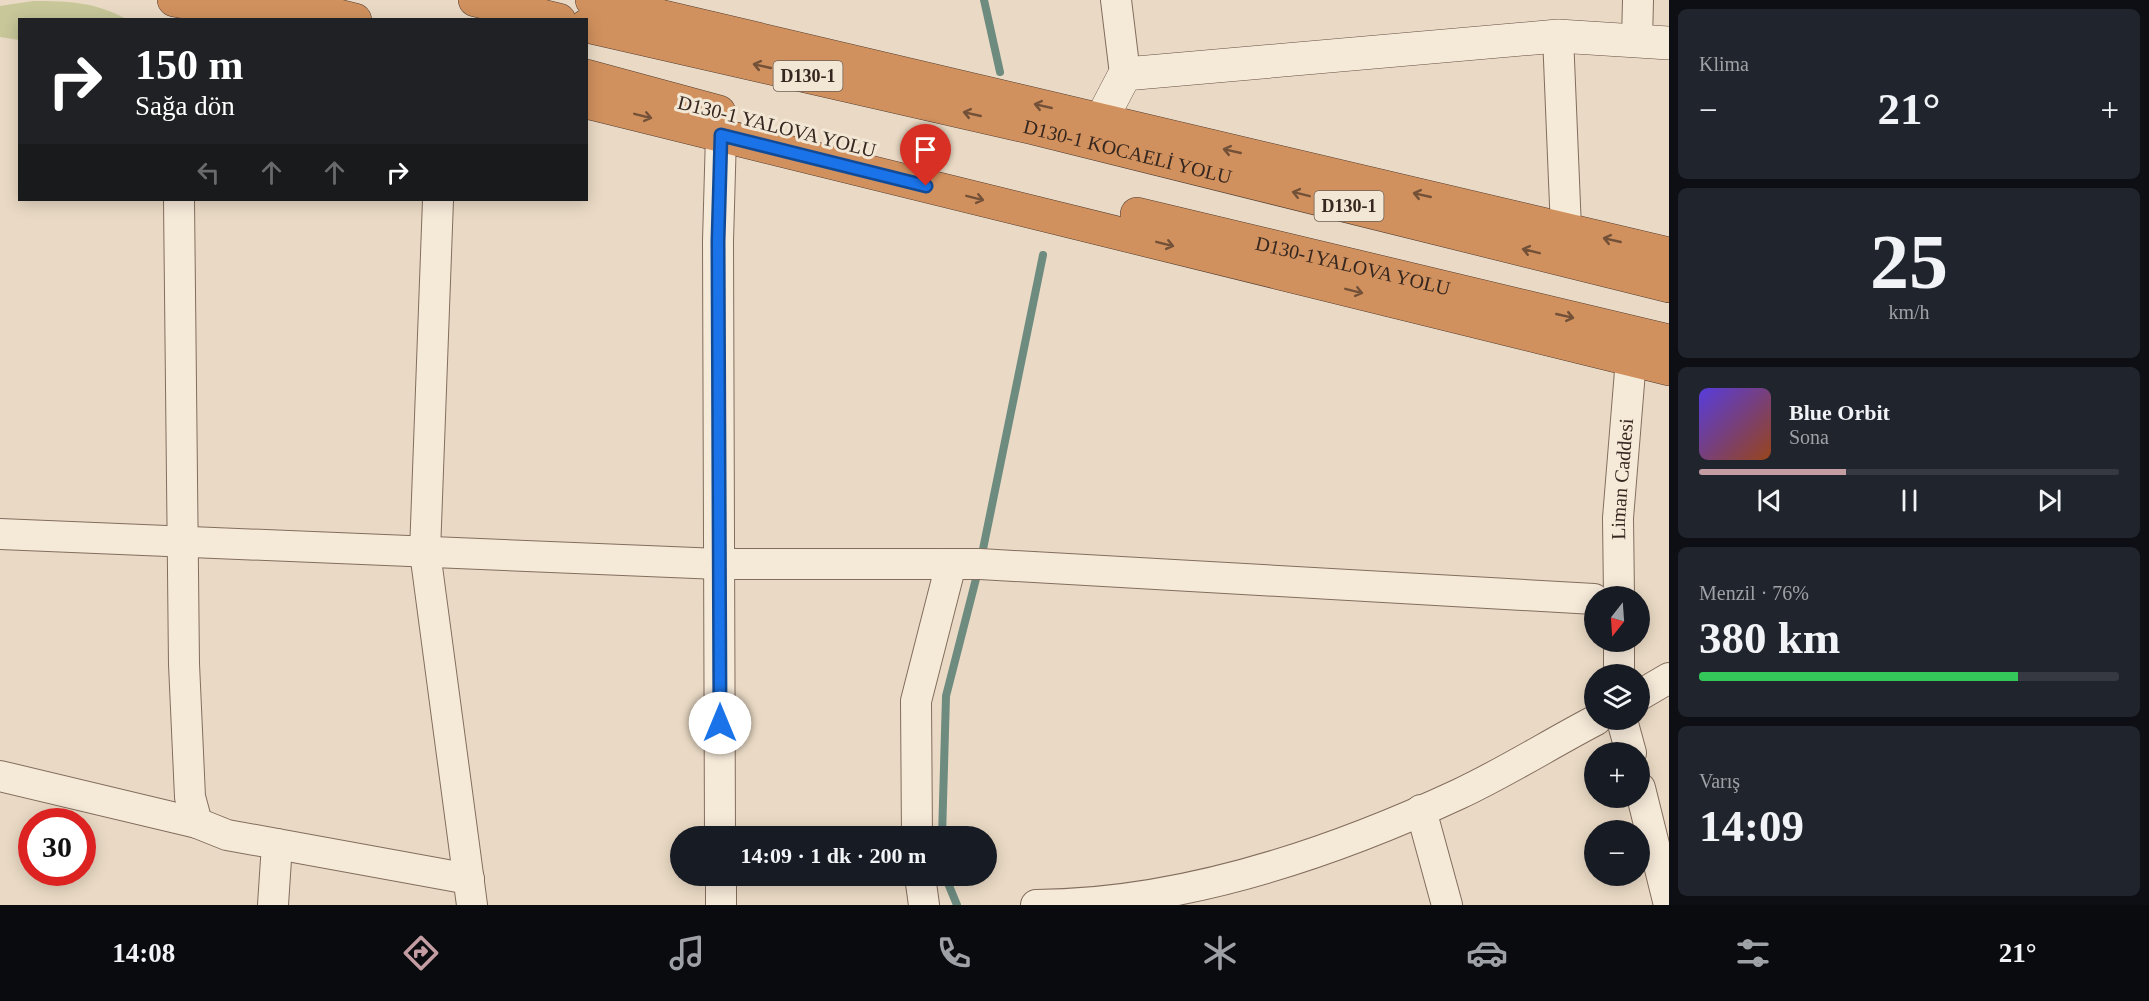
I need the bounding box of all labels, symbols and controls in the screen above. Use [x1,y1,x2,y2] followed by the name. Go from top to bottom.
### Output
[36,42,114,120] icon: right
[135,42,244,88] text: 150 m
[1699,53,1749,75] text: Klima
[753,60,772,71] one-way arrow
[774,61,842,91] road number: D130-1
[1878,84,1941,134] text: 21°
[135,91,235,121] text: Sağa dön
[676,91,879,161] street label: D130-1 YALOVA YOLU
[1699,92,1718,128] text: −
[2100,92,2119,128] text: +
[1033,100,1052,112] one-way arrow
[963,108,982,120] one-way arrow
[633,110,652,122] one-way arrow
[1021,115,1235,188] street label: D130-1 KOCAELİ YOLU
[900,124,951,186] pin
[909,133,942,166] icon: arrive
[1223,144,1242,156] one-way arrow
[192,156,225,189] icon: left
[255,156,288,189] icon: ahead
[318,156,351,189] icon: ahead
[381,156,414,189] icon: right
[1291,188,1310,200] one-way arrow
[1413,189,1432,201] one-way arrow
[1314,191,1384,221] road number: D130-1
[966,192,985,204] one-way arrow
[1870,218,1948,305] text: 25
[1253,232,1453,300] street label: D130-1YALOVA YOLU
[1603,234,1622,246] one-way arrow
[1155,239,1174,251] one-way arrow
[1521,245,1540,257] one-way arrow
[1344,286,1363,298] one-way arrow
[1888,301,1930,323] text: km/h
[1555,310,1574,322] one-way arrow
[1789,400,1890,425] text: Blue Orbit
[1607,417,1637,540] street label: Liman Caddesi
[1789,426,1829,448] text: Sona
[1753,484,1786,517] icon: previous
[1893,484,1926,517] icon: pause
[2033,484,2066,517] icon: next
[1699,582,1809,604] text: Menzil · 76%
[1584,586,1650,652] north arrow
[1584,586,1650,886] map controls
[1699,613,1840,663] text: 380 km
[1584,664,1650,730] button: layers
[688,691,752,755] position arrow
[1584,742,1650,808] button: +
[1699,770,1740,792] text: Varış
[1699,801,1804,851] text: 14:09
[18,808,96,886] speed limit sign: 30
[1584,820,1650,886] button: −
[741,843,926,868] text: 14:09 · 1 dk · 200 m
[400,932,442,974] icon: directions
[666,932,708,974] icon: music
[933,932,975,974] icon: phone
[1199,932,1241,974] icon: climate
[1466,932,1508,974] icon: car
[1732,932,1774,974] icon: filters
[112,938,175,968] text: 14:08
[1999,938,2037,968] text: 21°

